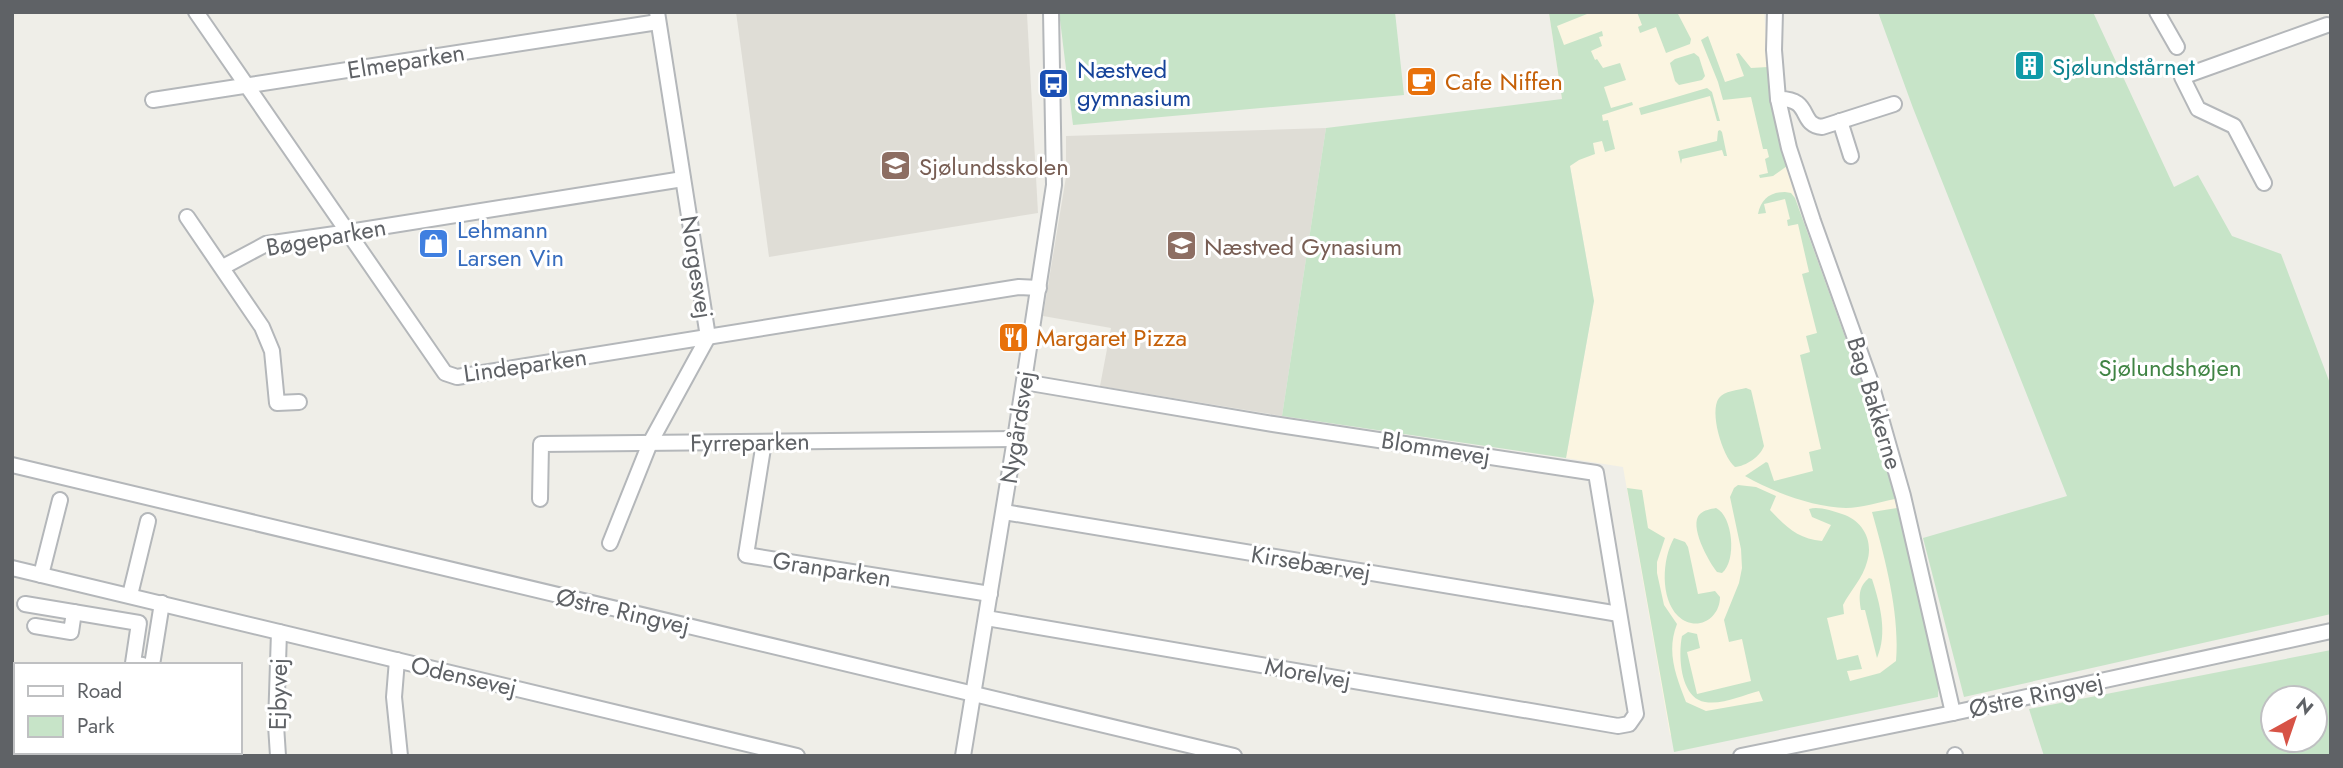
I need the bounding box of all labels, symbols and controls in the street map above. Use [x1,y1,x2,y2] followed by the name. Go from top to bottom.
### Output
[345,34,467,88] street label: Elmeparken
[2012,49,2046,83] building icon: Sjølundstårnet
[2052,49,2195,84] place label: Sjølundstårnet
[1077,52,1191,115] place label: Næstved gymnasium
[1405,64,1439,98] cafe icon: Cafe Niffen
[1445,64,1563,99] place label: Cafe Niffen
[1037,66,1071,100] bus stop icon: Næstved gymnasium
[879,149,913,183] school or university icon: Sjølundsskolen
[919,149,1069,184] place label: Sjølundsskolen
[263,209,389,265] street label: Bøgeparken
[457,212,564,275] place label: Lehmann Larsen Vin
[672,213,722,321] street label: Norgesvej
[417,226,451,260] shop icon: Lehmann Larsen Vin
[1164,229,1198,263] school or university icon: Næstved Gynasium
[1204,229,1402,264] place label: Næstved Gynasium
[996,320,1030,354] restaurant icon: Margaret Pizza
[1036,320,1187,355] place label: Margaret Pizza
[1838,332,1912,474] street label: Bag Bakkerne
[461,339,589,391] street label: Lindeparken
[2099,350,2242,385] park label: Sjølundshøjen
[991,368,1043,486] street label: Nygårdsvej
[1379,422,1493,474] street label: Blommevej
[690,423,810,461] street label: Fyrreparken
[1248,536,1374,590] street label: Kirsebærvej
[770,542,894,596] street label: Granparken
[553,579,693,643] street label: Østre Ringvej
[408,647,520,705] street label: Odensevej
[1262,648,1354,698] street label: Morelvej
[260,658,296,730] street label: Ejbyvej
[14,663,242,754] legend
[1966,664,2106,726] street label: Østre Ringvej
[77,676,122,706] text: Road
[2259,684,2329,754] north arrow
[2290,691,2319,722] text: N
[77,711,115,741] text: Park

